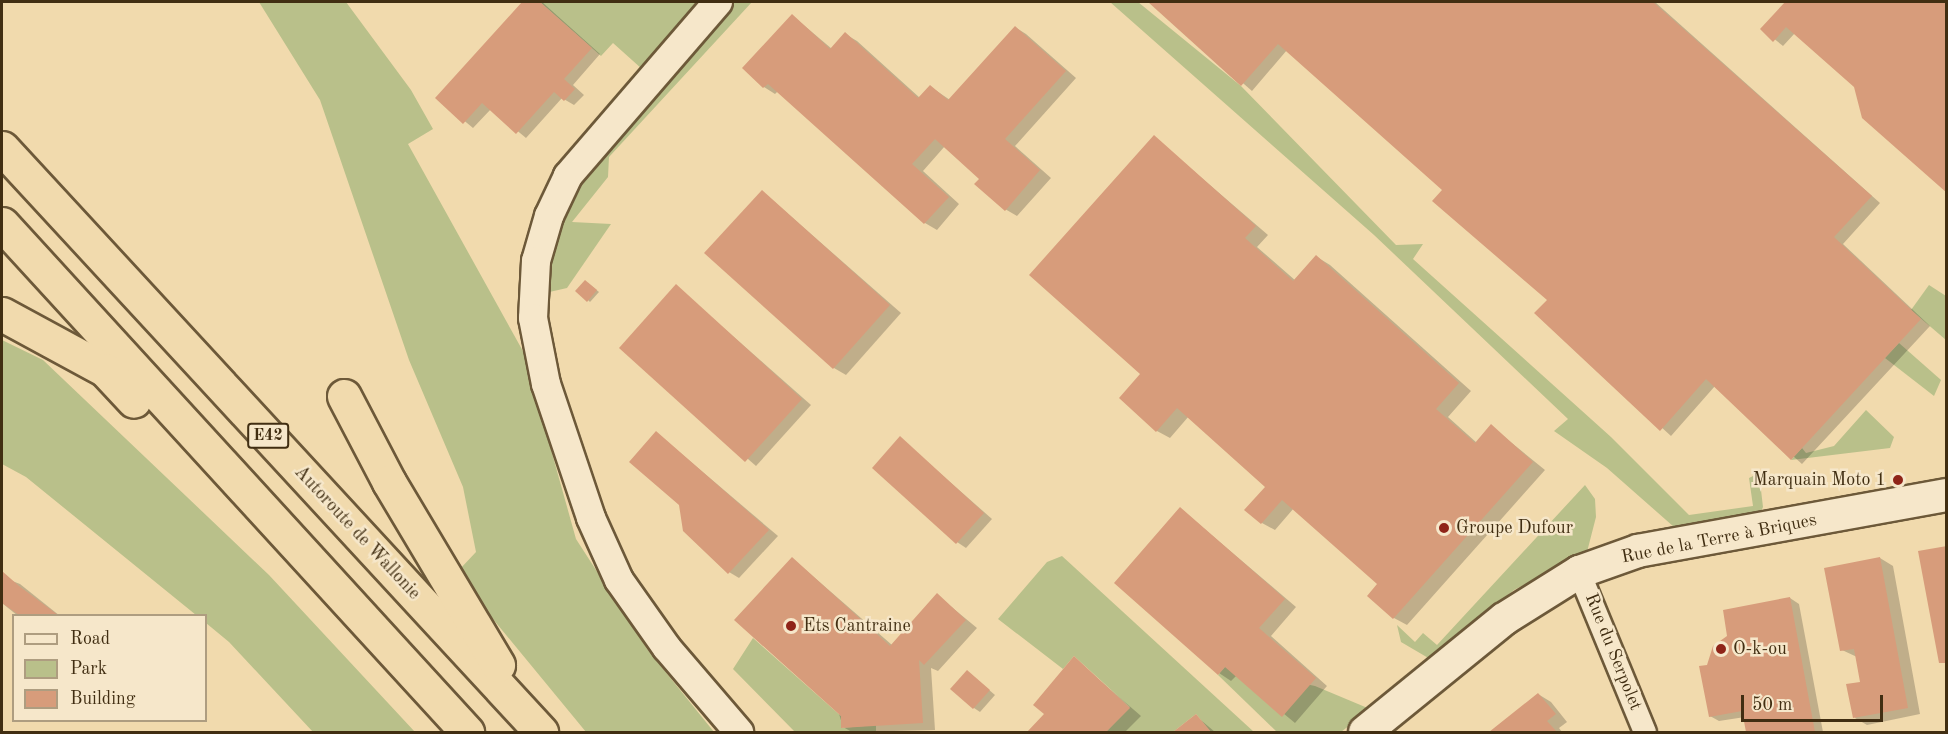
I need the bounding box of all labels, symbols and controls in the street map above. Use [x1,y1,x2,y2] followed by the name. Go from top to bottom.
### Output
[247,423,289,449] road number: E42
[289,462,425,604] street label: Autoroute de Wallonie
[1753,469,1886,491] place label: Marquain Moto 1
[1891,473,1905,487] marker: Marquain Moto 1
[1619,509,1819,569] street label: Rue de la Terre à Briques
[1456,517,1573,539] place label: Groupe Dufour
[1437,521,1451,535] marker: Groupe Dufour
[1580,590,1646,714] street label: Rue du Serpolet
[12,614,207,722] legend
[803,615,911,637] place label: Ets Cantraine
[784,619,798,633] marker: Ets Cantraine
[70,630,110,648] text: Road
[1733,638,1787,660] place label: O-k-ou
[1714,642,1728,656] marker: O-k-ou
[70,660,107,678] text: Park
[1744,683,1886,721] scale bar
[70,690,135,708] text: Building
[1752,696,1792,714] text: 50 m

